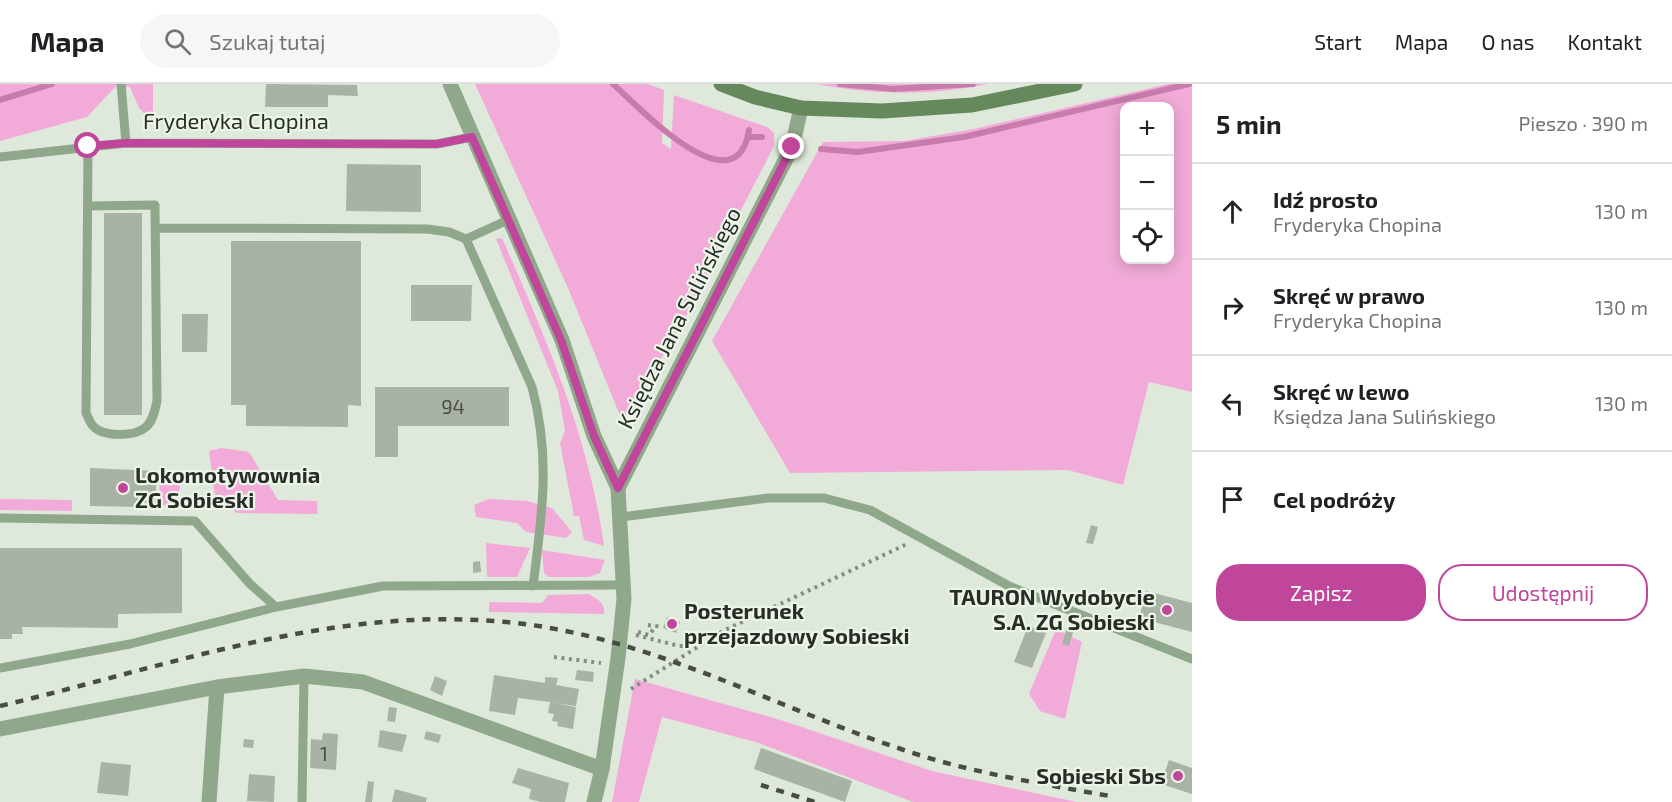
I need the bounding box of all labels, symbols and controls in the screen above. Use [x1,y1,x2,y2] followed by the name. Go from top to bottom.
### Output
[140,14,560,68] search box
[30,24,104,58] text: Mapa
[161,25,194,58] icon: search
[209,28,326,54] text: Szukaj tutaj
[1314,29,1362,54] text: Start
[1395,29,1448,54] text: Mapa
[1481,29,1535,54] text: O nas
[1568,29,1642,54] text: Kontakt
[1120,102,1174,264] map controls
[1120,102,1174,156] button: +
[143,107,329,133] street label: Fryderyka Chopina
[1216,108,1282,139] text: 5 min
[1519,111,1648,135] text: Pieszo · 390 m
[74,132,100,158] route start
[778,133,804,159] route end
[1120,156,1174,210] button: −
[1273,186,1378,212] text: Idź prosto
[1216,195,1249,228] icon: ahead
[1595,199,1648,223] text: 130 m
[611,202,745,433] street label: Księdza Jana Sulińskiego
[1120,210,1174,264] button: locate
[1273,212,1442,236] text: Fryderyka Chopina
[1273,282,1425,308] text: Skręć w prawo
[1216,291,1249,324] icon: right
[1595,295,1648,319] text: 130 m
[1273,308,1442,332] text: Fryderyka Chopina
[1273,378,1410,404] text: Skręć w lewo
[1216,387,1249,420] icon: left
[1595,391,1648,415] text: 130 m
[441,394,465,418] house number: 94
[1273,404,1496,428] text: Księdza Jana Sulińskiego
[135,461,320,512] place label: Lokomotywownia ZG Sobieski
[116,481,130,495] marker: Lokomotywownia ZG Sobieski
[1216,483,1249,516] icon: arrive
[1273,486,1395,512] text: Cel podróży
[1216,564,1426,621] button: Zapisz
[1438,564,1648,621] button: Udostępnij
[949,583,1155,634] place label: TAURON Wydobycie S.A. ZG Sobieski
[684,597,910,649] place label: Posterunek przejazdowy Sobieski
[1160,603,1174,617] marker: TAURON Wydobycie S.A. ZG Sobieski
[665,617,679,631] marker: Posterunek przejazdowy Sobieski
[320,741,328,765] house number: 1
[1036,762,1166,788] place label: Sobieski Sbs
[1171,769,1185,783] marker: Sobieski Sbs

